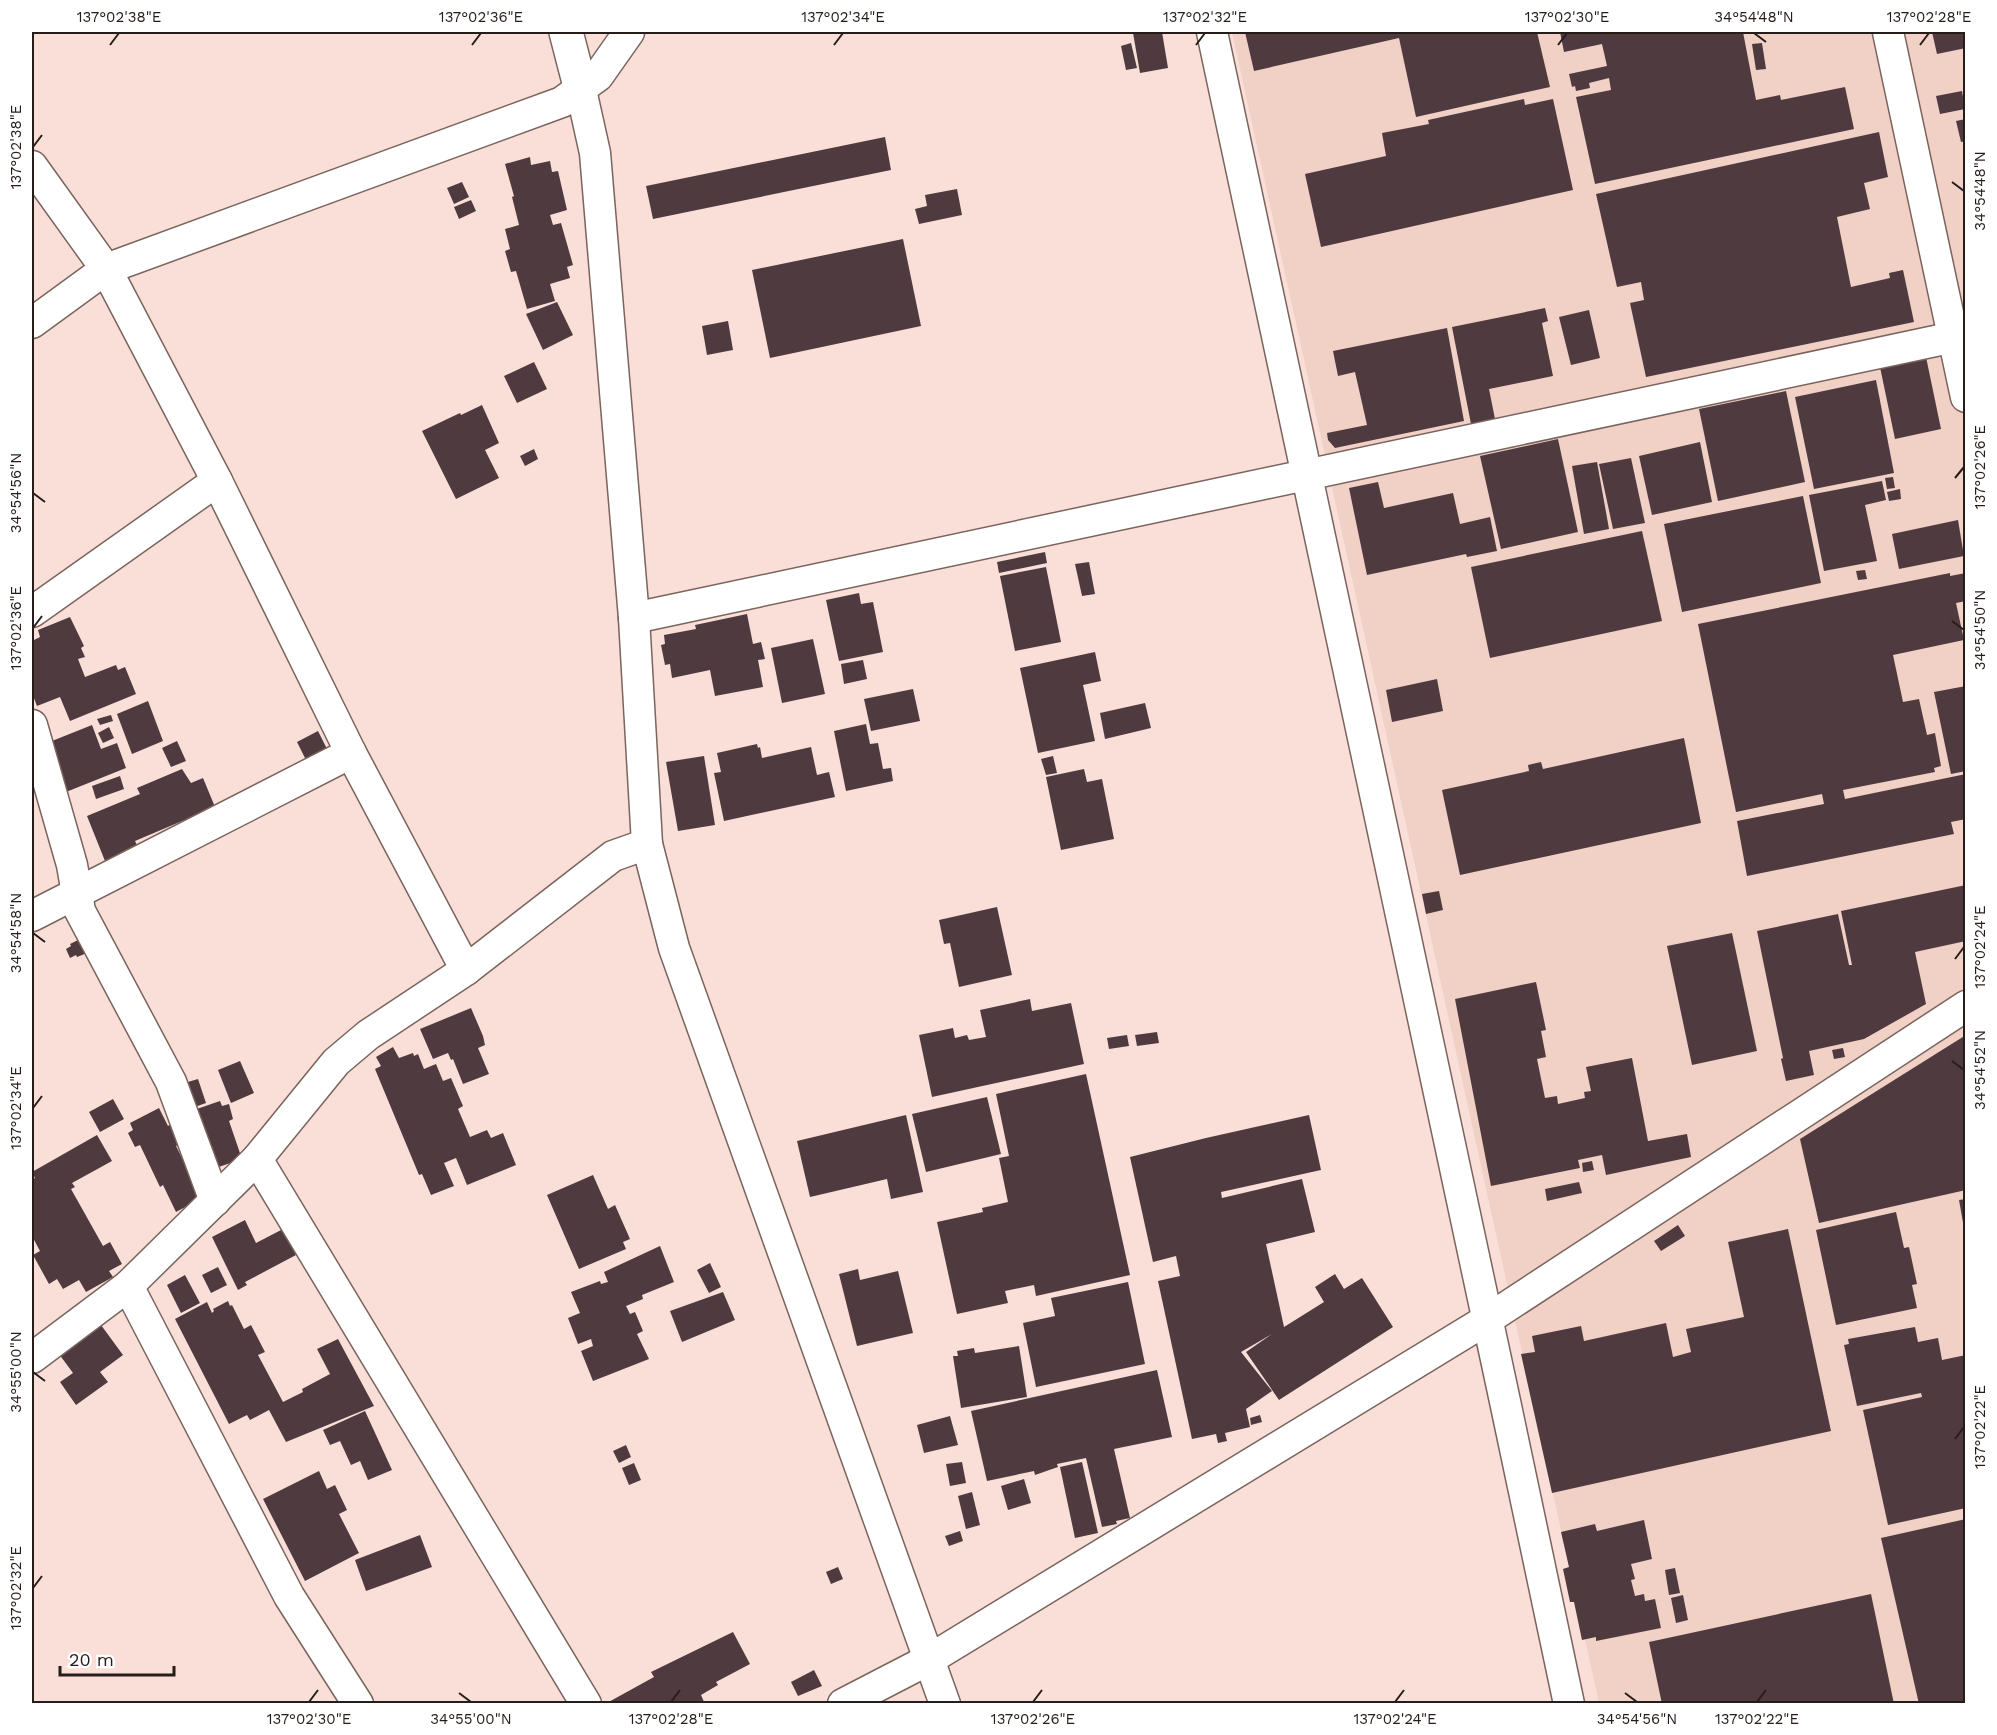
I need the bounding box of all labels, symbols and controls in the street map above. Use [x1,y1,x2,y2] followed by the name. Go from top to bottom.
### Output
[77,8,161,26] text: 137°02'38"E
[439,8,523,26] text: 137°02'36"E
[801,8,885,26] text: 137°02'34"E
[1163,8,1247,26] text: 137°02'32"E
[1525,8,1609,26] text: 137°02'30"E
[1714,8,1794,26] text: 34°54'48"N
[1887,8,1971,26] text: 137°02'28"E
[7,105,25,189] text: 137°02'38"E
[1971,151,1989,231] text: 34°54'48"N
[1971,425,1989,509] text: 137°02'26"E
[7,453,25,533] text: 34°54'56"N
[7,586,25,670] text: 137°02'36"E
[1971,590,1989,670] text: 34°54'50"N
[7,893,25,973] text: 34°54'58"N
[1971,905,1989,989] text: 137°02'24"E
[1971,1030,1989,1110] text: 34°54'52"N
[7,1066,25,1150] text: 137°02'34"E
[7,1331,25,1413] text: 34°55'00"N
[1971,1385,1989,1469] text: 137°02'22"E
[7,1546,25,1630] text: 137°02'32"E
[60,1639,174,1677] scale bar
[69,1649,114,1670] text: 20 m
[267,1710,351,1728] text: 137°02'30"E
[430,1710,512,1728] text: 34°55'00"N
[629,1710,713,1728] text: 137°02'28"E
[991,1710,1075,1728] text: 137°02'26"E
[1353,1710,1437,1728] text: 137°02'24"E
[1597,1710,1677,1728] text: 34°54'56"N
[1715,1710,1799,1728] text: 137°02'22"E

